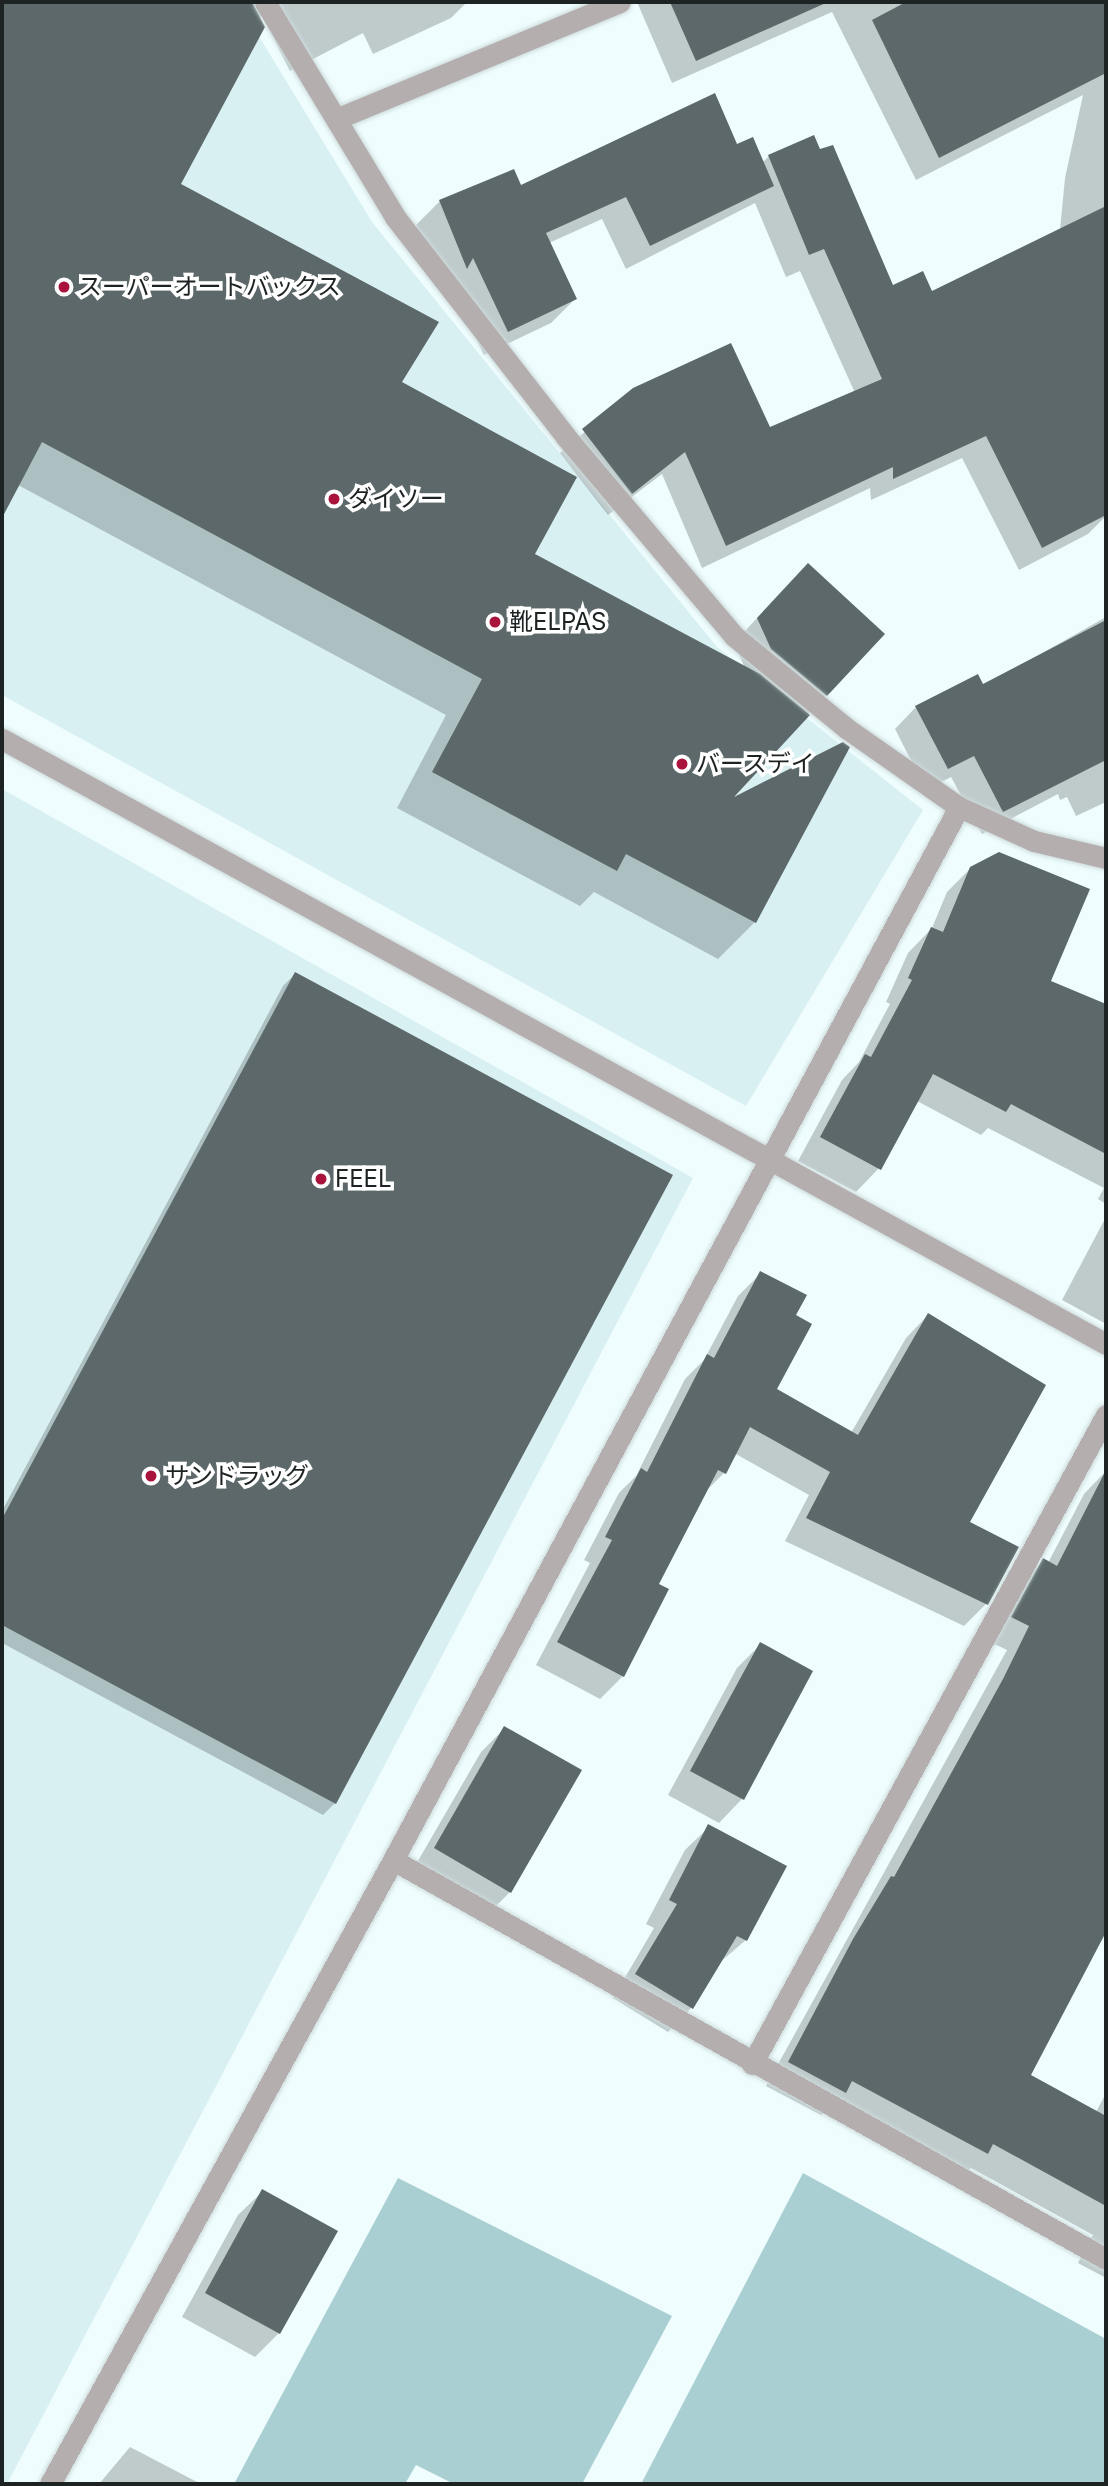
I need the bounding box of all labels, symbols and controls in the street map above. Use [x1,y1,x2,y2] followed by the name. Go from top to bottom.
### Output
[78,273,342,301] place label: スーパーオートバックス
[56,279,72,295] marker: スーパーオートバックス
[348,485,444,513] place label: ダイソー
[326,491,342,507] marker: ダイソー
[509,608,607,636] place label: 靴ELPAS
[487,614,503,630] marker: 靴ELPAS
[696,750,816,778] place label: バースデイ
[674,756,690,772] marker: バースデイ
[335,1165,392,1193] place label: FEEL
[313,1171,329,1187] marker: FEEL
[165,1462,309,1490] place label: サンドラッグ
[143,1468,159,1484] marker: サンドラッグ

